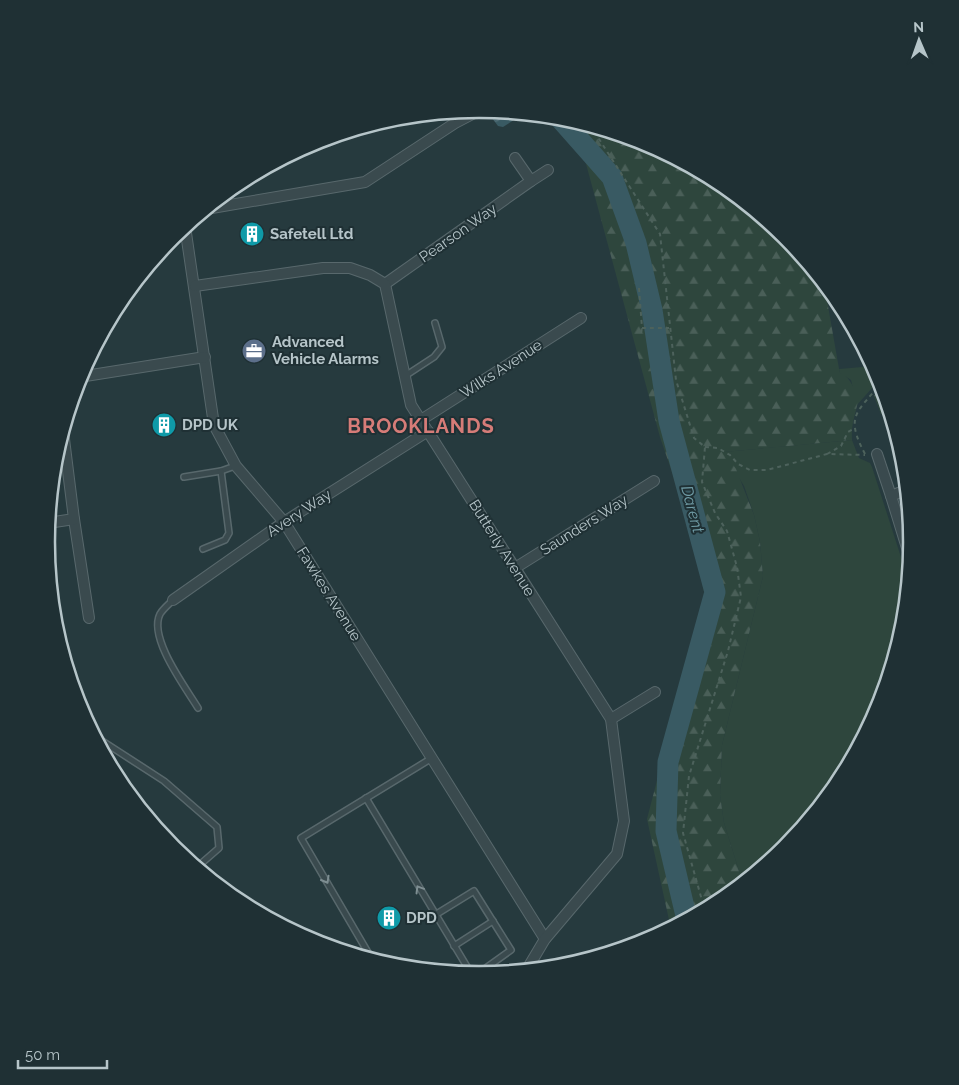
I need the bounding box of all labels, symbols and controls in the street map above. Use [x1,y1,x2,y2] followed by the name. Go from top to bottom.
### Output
[894,15,944,65] north arrow
[913,19,924,35] text: N
[416,200,500,266] street label: Pearson Way
[239,221,265,247] building icon: Safetell Ltd
[270,225,354,243] place label: Safetell Ltd
[272,333,379,368] place label: Advanced Vehicle Alarms
[457,336,546,402] street label: Wilks Avenue
[241,338,267,364] office icon: Advanced Vehicle Alarms
[151,412,177,438] building icon: DPD UK
[347,414,495,438] district label: BROOKLANDS
[182,416,239,434] place label: DPD UK
[677,483,708,536] water label: Darent
[263,485,335,541] street label: Avery Way
[537,491,631,559] street label: Saunders Way
[465,496,539,600] street label: Butterly Avenue
[293,544,365,645] street label: Fawkes Avenue
[320,875,330,884] one-way arrow
[416,885,426,894] one-way arrow
[376,905,402,931] building icon: DPD
[406,909,437,927] place label: DPD
[18,1038,106,1070] scale bar
[25,1046,60,1064] text: 50 m

